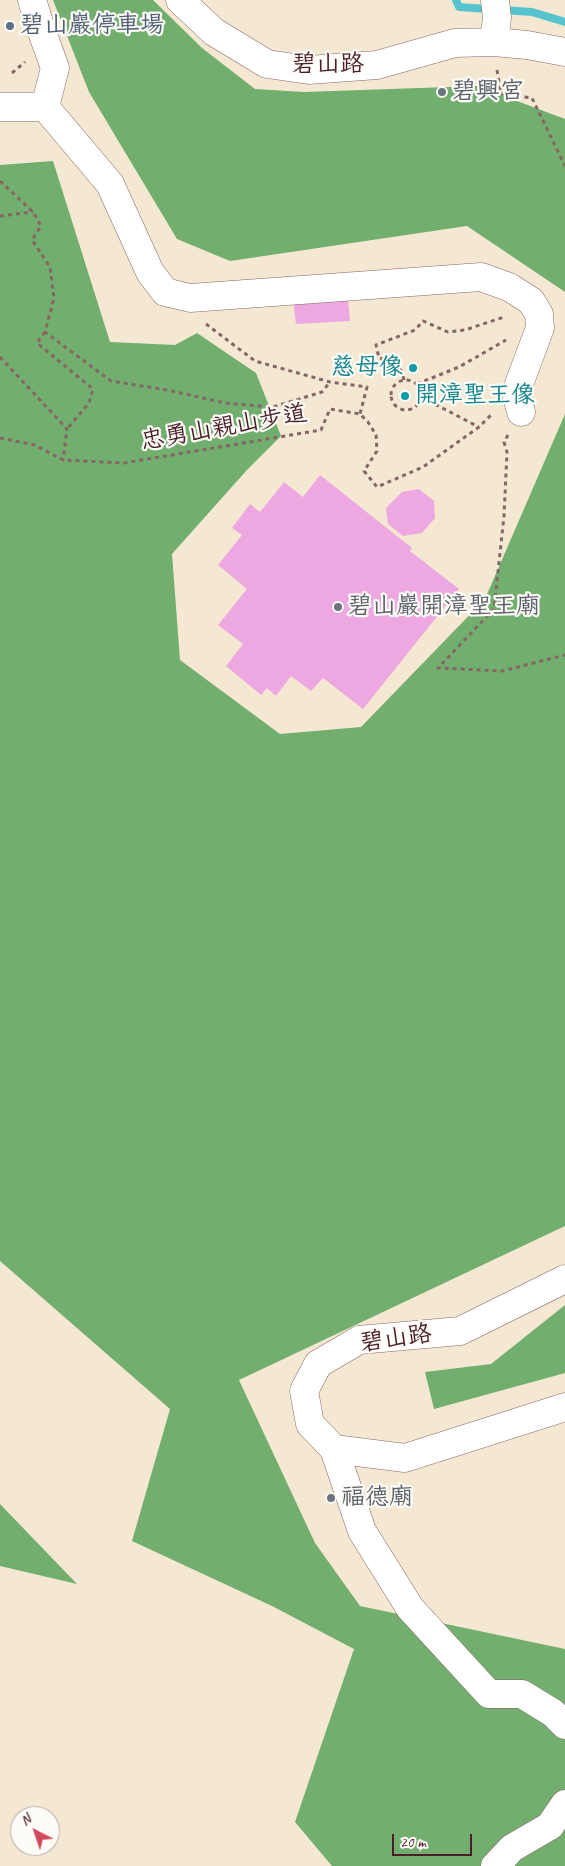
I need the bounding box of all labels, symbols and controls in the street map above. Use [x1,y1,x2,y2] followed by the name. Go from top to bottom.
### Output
[20,12,164,40] place label: 碧山巖停車場
[4,20,16,32] marker: 碧山巖停車場
[292,51,364,79] street label: 碧山路
[452,78,524,106] place label: 碧興宮
[436,86,448,98] marker: 碧興宮
[331,354,403,382] place label: 慈母像
[407,362,419,374] marker: 慈母像
[415,382,535,410] place label: 開漳聖王像
[399,390,411,402] marker: 開漳聖王像
[139,399,309,457] street label: 忠勇山親山步道
[348,593,540,621] place label: 碧山巖開漳聖王廟
[332,601,344,613] marker: 碧山巖開漳聖王廟
[358,1320,434,1358] street label: 碧山路
[341,1484,413,1512] place label: 福德廟
[325,1492,337,1504] marker: 福德廟
[10,1806,60,1856] north arrow
[17,1811,34,1829] text: N
[395,1824,475,1856] scale bar
[400,1833,426,1852] text: 20 m

